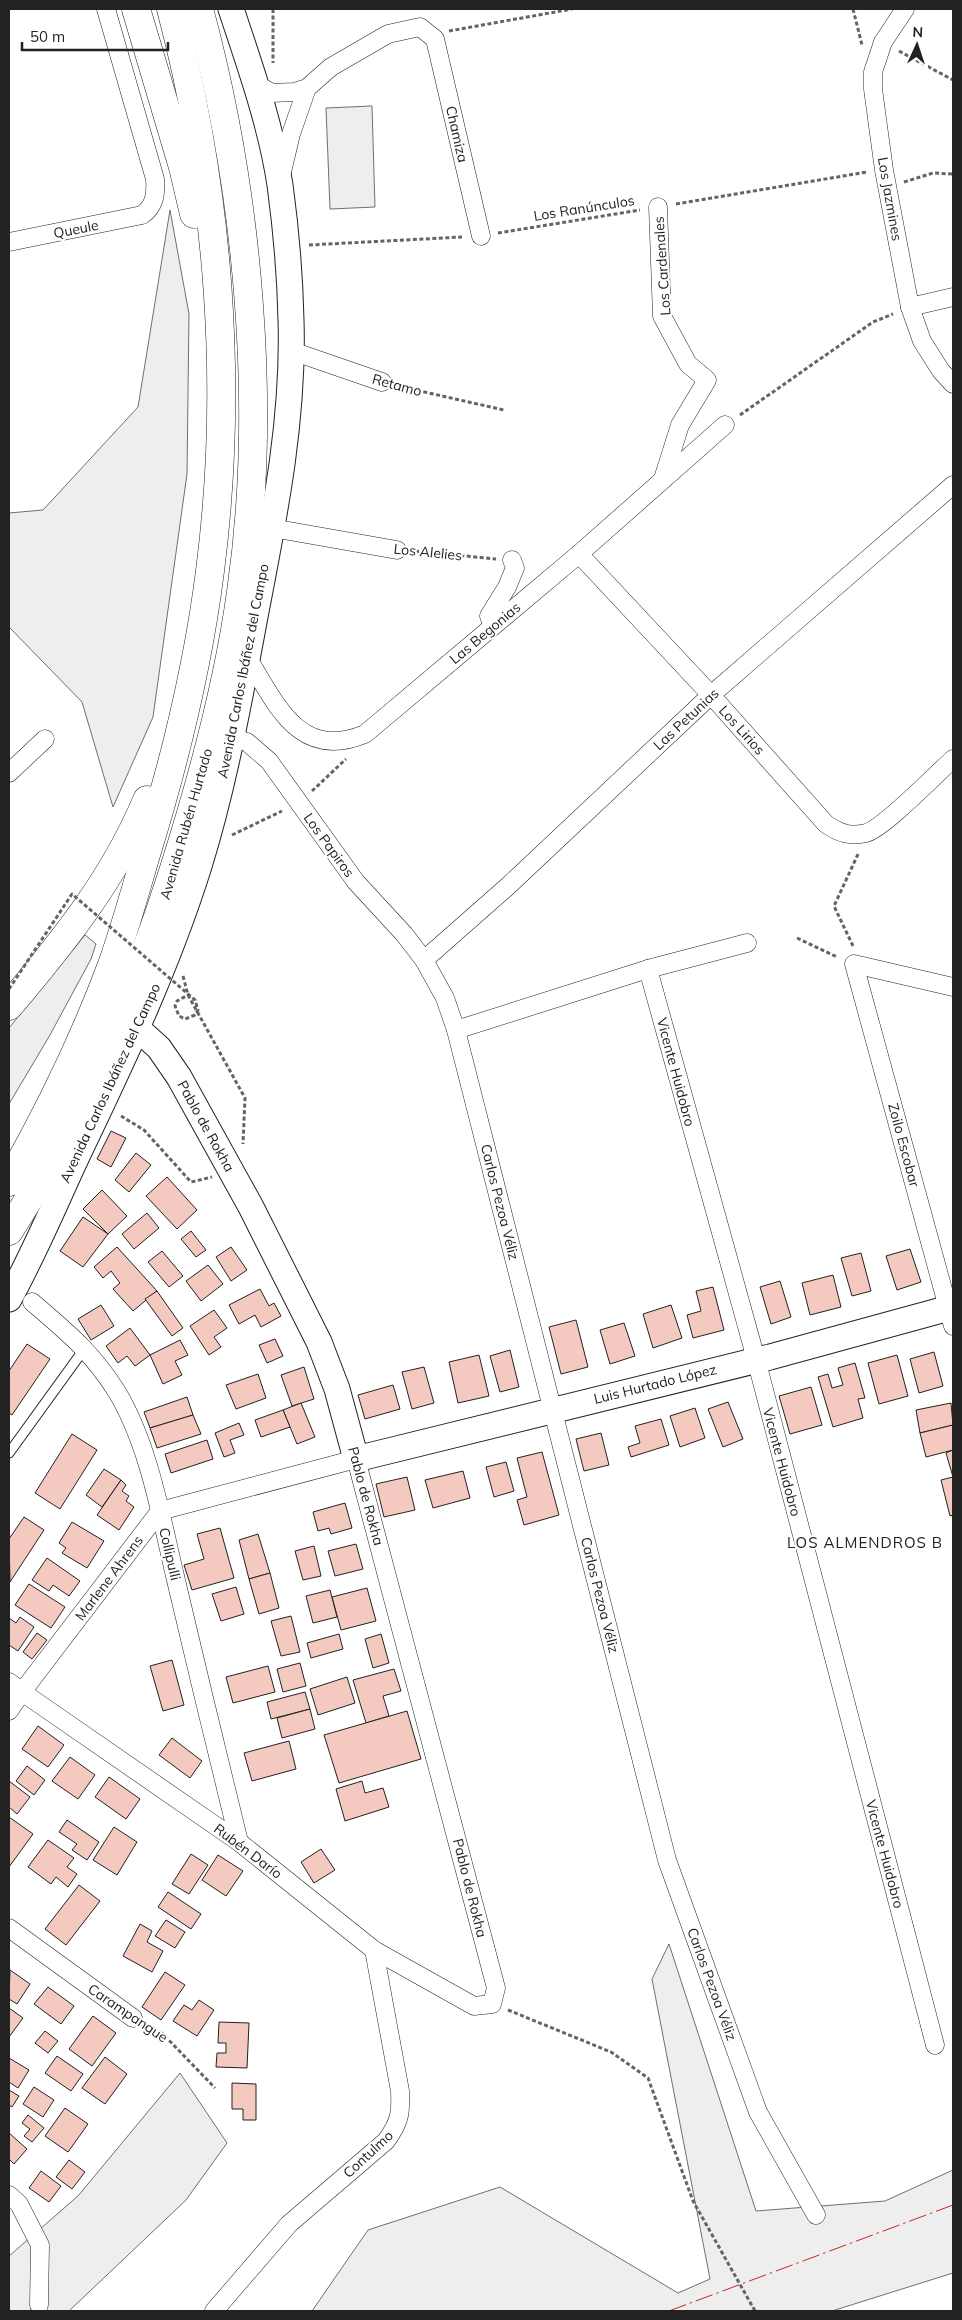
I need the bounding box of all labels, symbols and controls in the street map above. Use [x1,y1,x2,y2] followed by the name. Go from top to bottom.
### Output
[22,20,169,52] scale bar
[892,20,942,70] north arrow
[912,23,923,41] text: N
[30,27,65,46] text: 50 m
[442,104,472,164] street label: Chamiza
[874,156,906,242] street label: Los Jazmines
[532,191,636,225] street label: Los Ranúnculos
[52,216,100,242] street label: Queule
[650,216,674,316] street label: Los Cardenales
[370,370,424,400] street label: Retamo
[393,539,463,565] street label: Los Alelies
[213,562,273,780] street label: Avenida Carlos Ibáñez del Campo
[446,598,524,668] street label: Las Begonias
[650,684,722,754] street label: Las Petunias
[715,702,769,759] street label: Los Lirios
[156,746,216,902] street label: Avenida Rubén Hurtado
[300,809,358,881] street label: Los Papiros
[56,980,164,1186] street label: Avenida Carlos Ibáñez del Campo
[653,1016,699,1128] street label: Vicente Huidobro
[174,1077,238,1175] street label: Pablo de Rokha
[884,1101,924,1190] street label: Zoilo Escobar
[477,1142,523,1262] street label: Carlos Pezoa Véliz
[592,1360,718,1408] street label: Luis Hurtado López
[759,1406,805,1518] street label: Vicente Huidobro
[344,1445,388,1547] street label: Pablo de Rokha
[155,1526,185,1582] street label: Collipulli
[71,1532,147,1624] street label: Marlene Ahrens
[787,1533,943,1552] district label: LOS ALMENDROS B
[577,1535,623,1655] street label: Carlos Pezoa Véliz
[862,1798,908,1910] street label: Vicente Huidobro
[210,1819,286,1883] street label: Rubén Darío
[449,1837,491,1939] street label: Pablo de Rokha
[683,1925,741,2043] street label: Carlos Pezoa Véliz
[85,1980,171,2046] street label: Carampangue
[339,2126,397,2182] street label: Contulmo

